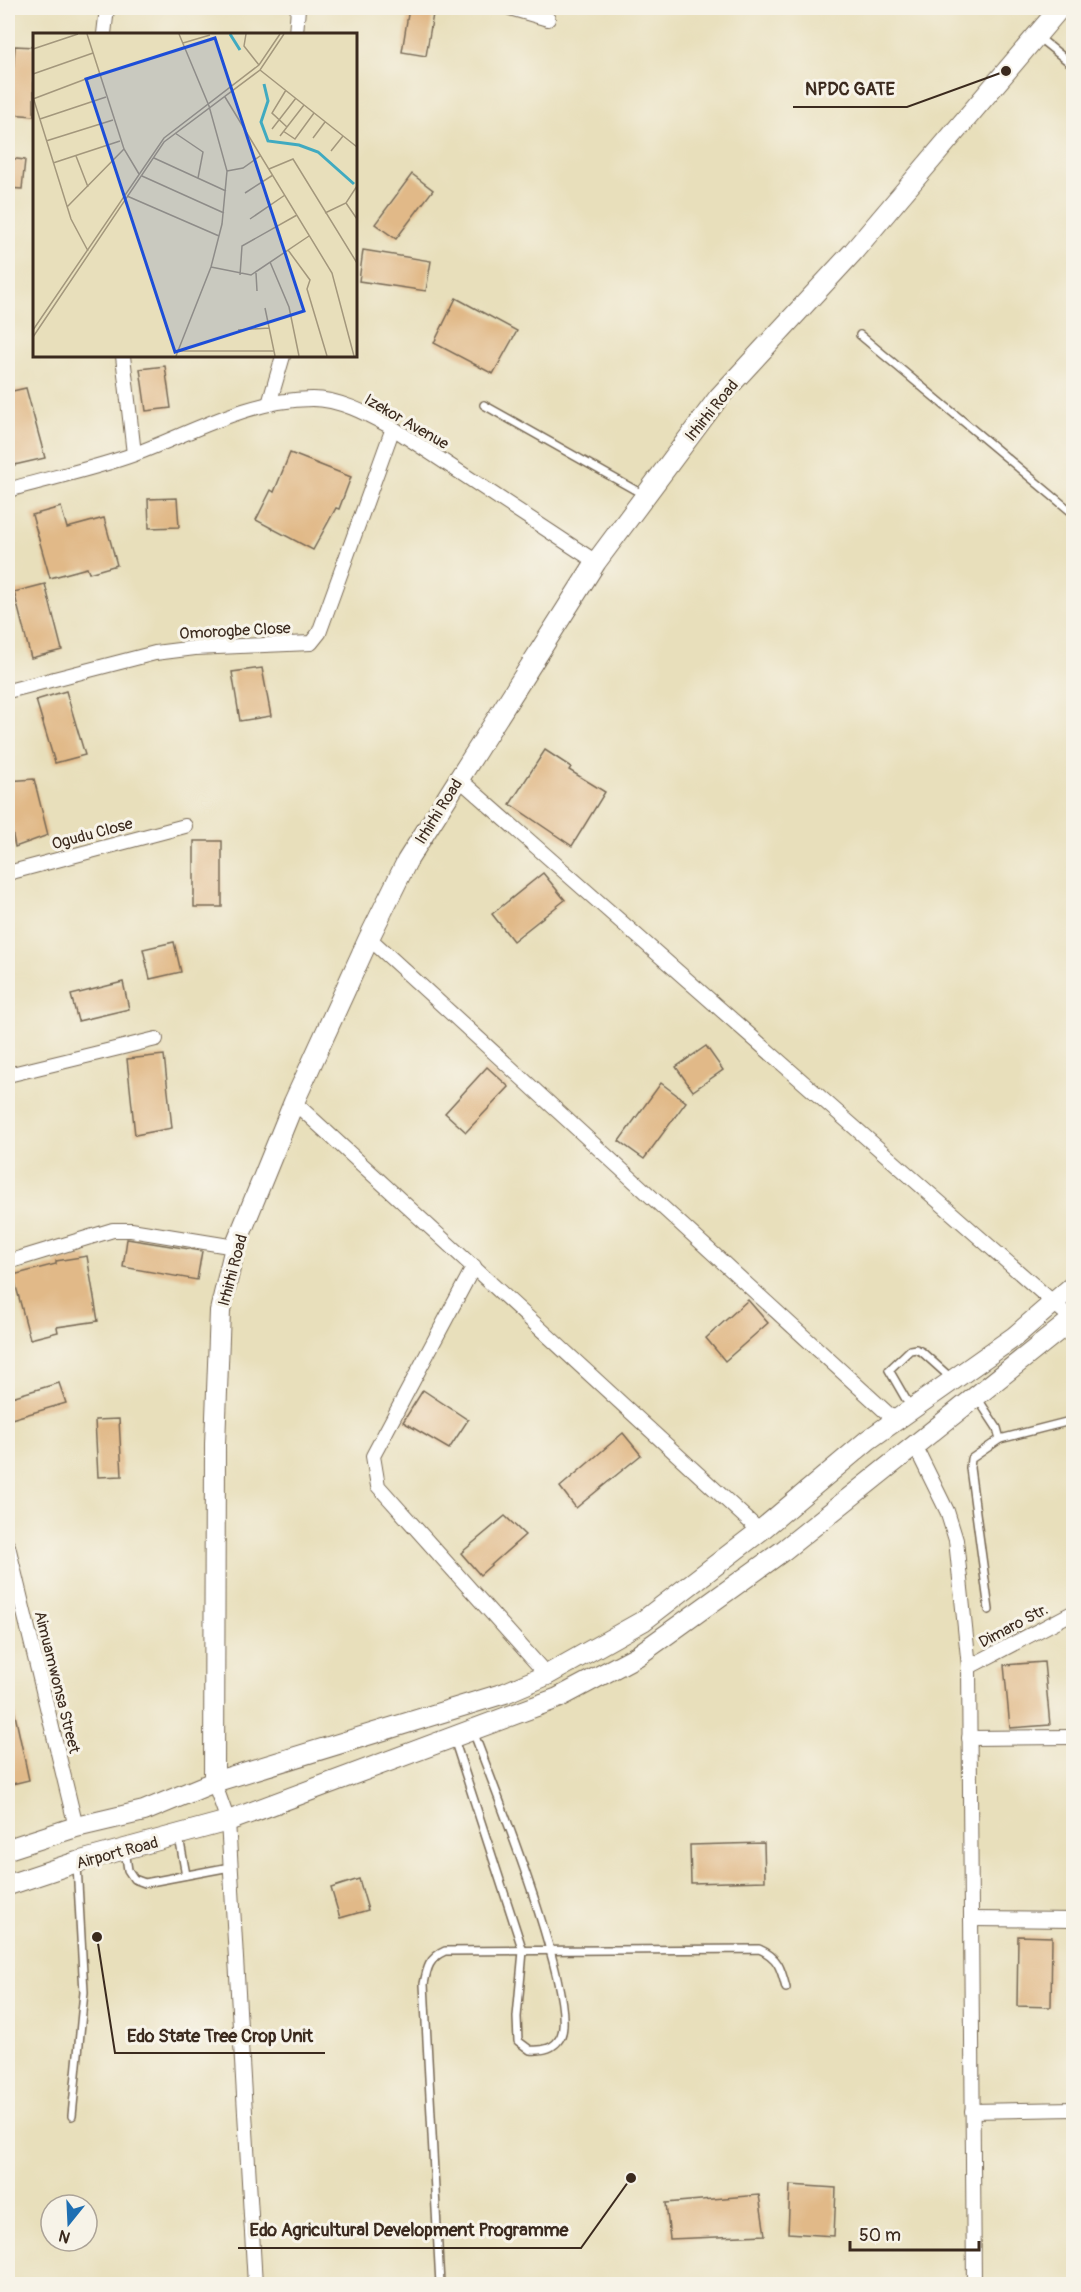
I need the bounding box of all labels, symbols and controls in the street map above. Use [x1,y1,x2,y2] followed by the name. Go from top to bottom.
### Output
[33,33,357,357] inset map
[793,71,907,107] callout: NPDC GATE
[805,78,896,101] text: NPDC GATE
[681,376,743,446] street label: Irhirhi Road
[361,390,452,454] street label: Izekor Avenue
[179,618,291,644] street label: Omorogbe Close
[411,775,467,848] street label: Irhirhi Road
[50,814,135,854] street label: Ogudu Close
[214,1232,252,1308] street label: Irhirhi Road
[975,1599,1052,1652] street label: Dimaro Str.
[30,1609,85,1756] street label: Aimuamwonsa Street
[74,1832,160,1873] street label: Airport Road
[115,2017,325,2053] callout: Edo State Tree Crop Unit
[127,2025,314,2048] text: Edo State Tree Crop Unit
[39,2193,99,2253] north arrow
[238,2212,581,2248] callout: Edo Agricultural Development Programme
[850,2214,979,2252] scale bar
[250,2219,570,2242] text: Edo Agricultural Development Programme
[859,2224,901,2247] text: 50 m
[56,2225,73,2247] text: N

